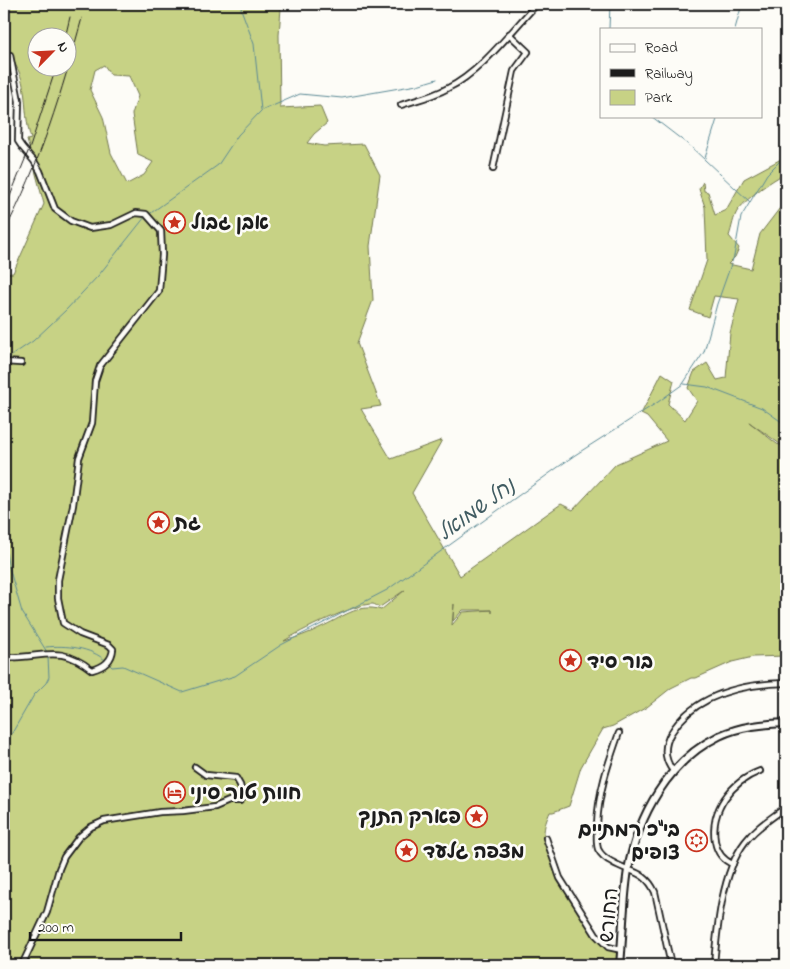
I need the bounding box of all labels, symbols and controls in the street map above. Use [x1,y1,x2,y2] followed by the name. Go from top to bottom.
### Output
[28,28,78,78] north arrow
[600,28,762,118] legend
[645,37,678,59] text: Road
[51,39,74,56] text: N
[645,63,693,86] text: Railway
[645,87,673,109] text: Park
[163,210,187,234] place icon: אבן גבול
[191,210,269,239] place label: אבן גבול
[432,471,524,549] water label: נחל שמואל
[146,510,170,534] place icon: גת
[172,510,201,539] place label: גת
[559,649,583,673] place icon: בור סיד
[587,649,653,678] place label: בור סיד
[162,780,186,804] hotel icon: חוות טור סיני
[190,780,302,809] place label: חוות טור סיני
[358,804,461,833] place label: פארק התנך
[465,804,489,828] place icon: פארק התנך
[578,817,680,869] place label: בי"כ רמתיים צופים
[684,829,708,853] synagogue icon: בי"כ רמתיים צופים
[395,839,419,863] place icon: מצפה גלעד
[423,839,525,868] place label: מצפה גלעד
[594,886,627,944] street label: החורש
[30,909,181,941] scale bar
[38,917,74,939] text: 200 m

